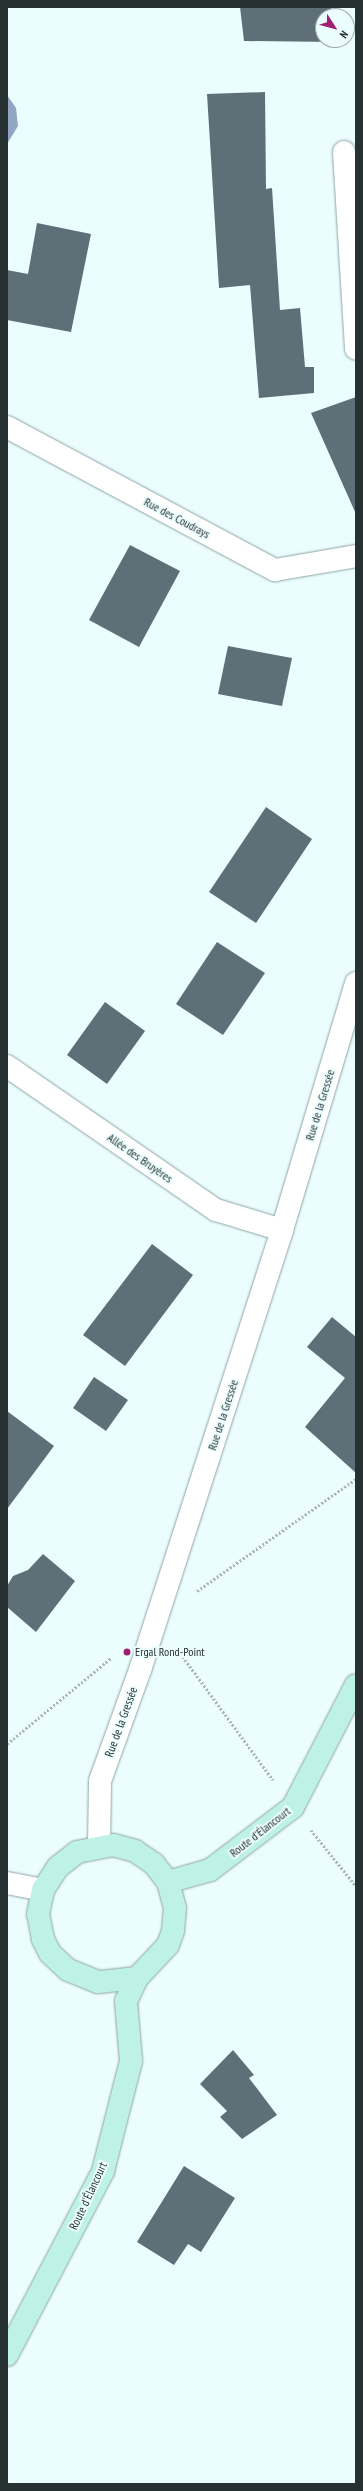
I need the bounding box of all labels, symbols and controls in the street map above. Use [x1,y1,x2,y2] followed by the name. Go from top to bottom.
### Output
[315,8,355,48] north arrow
[336,28,351,41] text: N
[142,495,212,541] street label: Rue des Coudrays
[302,1068,338,1142] street label: Rue de la Gressée
[105,1130,175,1186] street label: Allée des Bruyères
[205,1378,241,1452] street label: Rue de la Gressée
[135,1645,205,1659] place label: Ergal Rond-Point
[122,1647,132,1657] marker: Ergal Rond-Point
[102,1685,140,1759] street label: Rue de la Gressée
[227,1804,293,1860] street label: Route d'Élancourt
[66,2160,110,2232] street label: Route d'Élancourt

